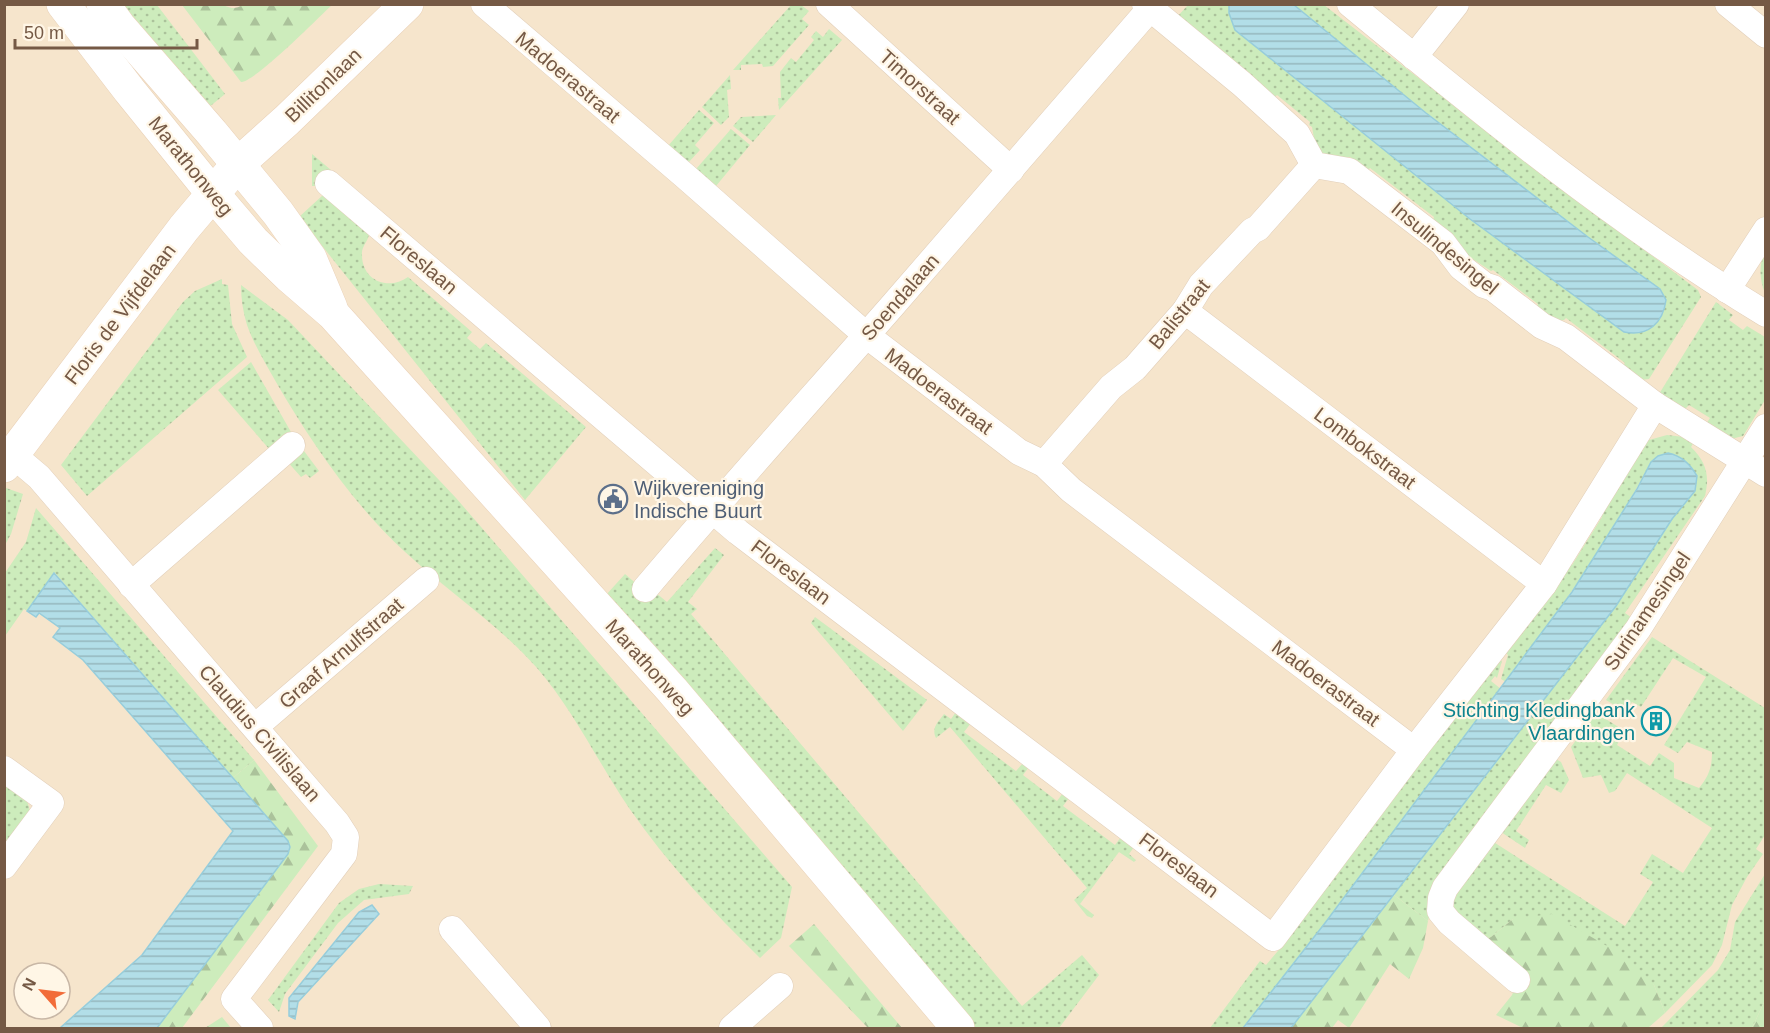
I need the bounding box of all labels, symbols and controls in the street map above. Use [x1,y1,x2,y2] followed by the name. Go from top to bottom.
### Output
[15,12,196,50] scale bar
[24,23,64,43] text: 50 m
[512,27,625,127] street label: Madoerastraat
[281,43,365,127] street label: Billitonlaan
[875,45,965,129] street label: Timorstraat
[144,112,238,220] street label: Marathonweg
[1387,197,1503,299] street label: Insulindesingel
[376,222,462,298] street label: Floreslaan
[60,240,180,388] street label: Floris de Vijfdelaan
[857,249,943,345] street label: Soendalaan
[1144,274,1214,353] street label: Balistraat
[881,343,997,439] street label: Madoerastraat
[1310,403,1420,494] street label: Lombokstraat
[634,477,764,522] place label: Wijkvereniging Indische Buurt
[597,483,629,515] public building icon: Wijkvereniging Indische Buurt
[747,535,835,609] street label: Floreslaan
[1599,548,1695,674] street label: Surinamesingel
[275,593,408,713] street label: Graaf Arnulfstraat
[601,615,699,719] street label: Marathonweg
[1268,635,1384,731] street label: Madoerastraat
[195,660,325,806] street label: Claudius Civilislaan
[1443,699,1636,744] place label: Stichting Kledingbank Vlaardingen
[1640,705,1672,737] building icon: Stichting Kledingbank Vlaardingen
[1135,828,1223,902] street label: Floreslaan
[12,961,72,1021] north arrow
[19,975,39,993] text: N

